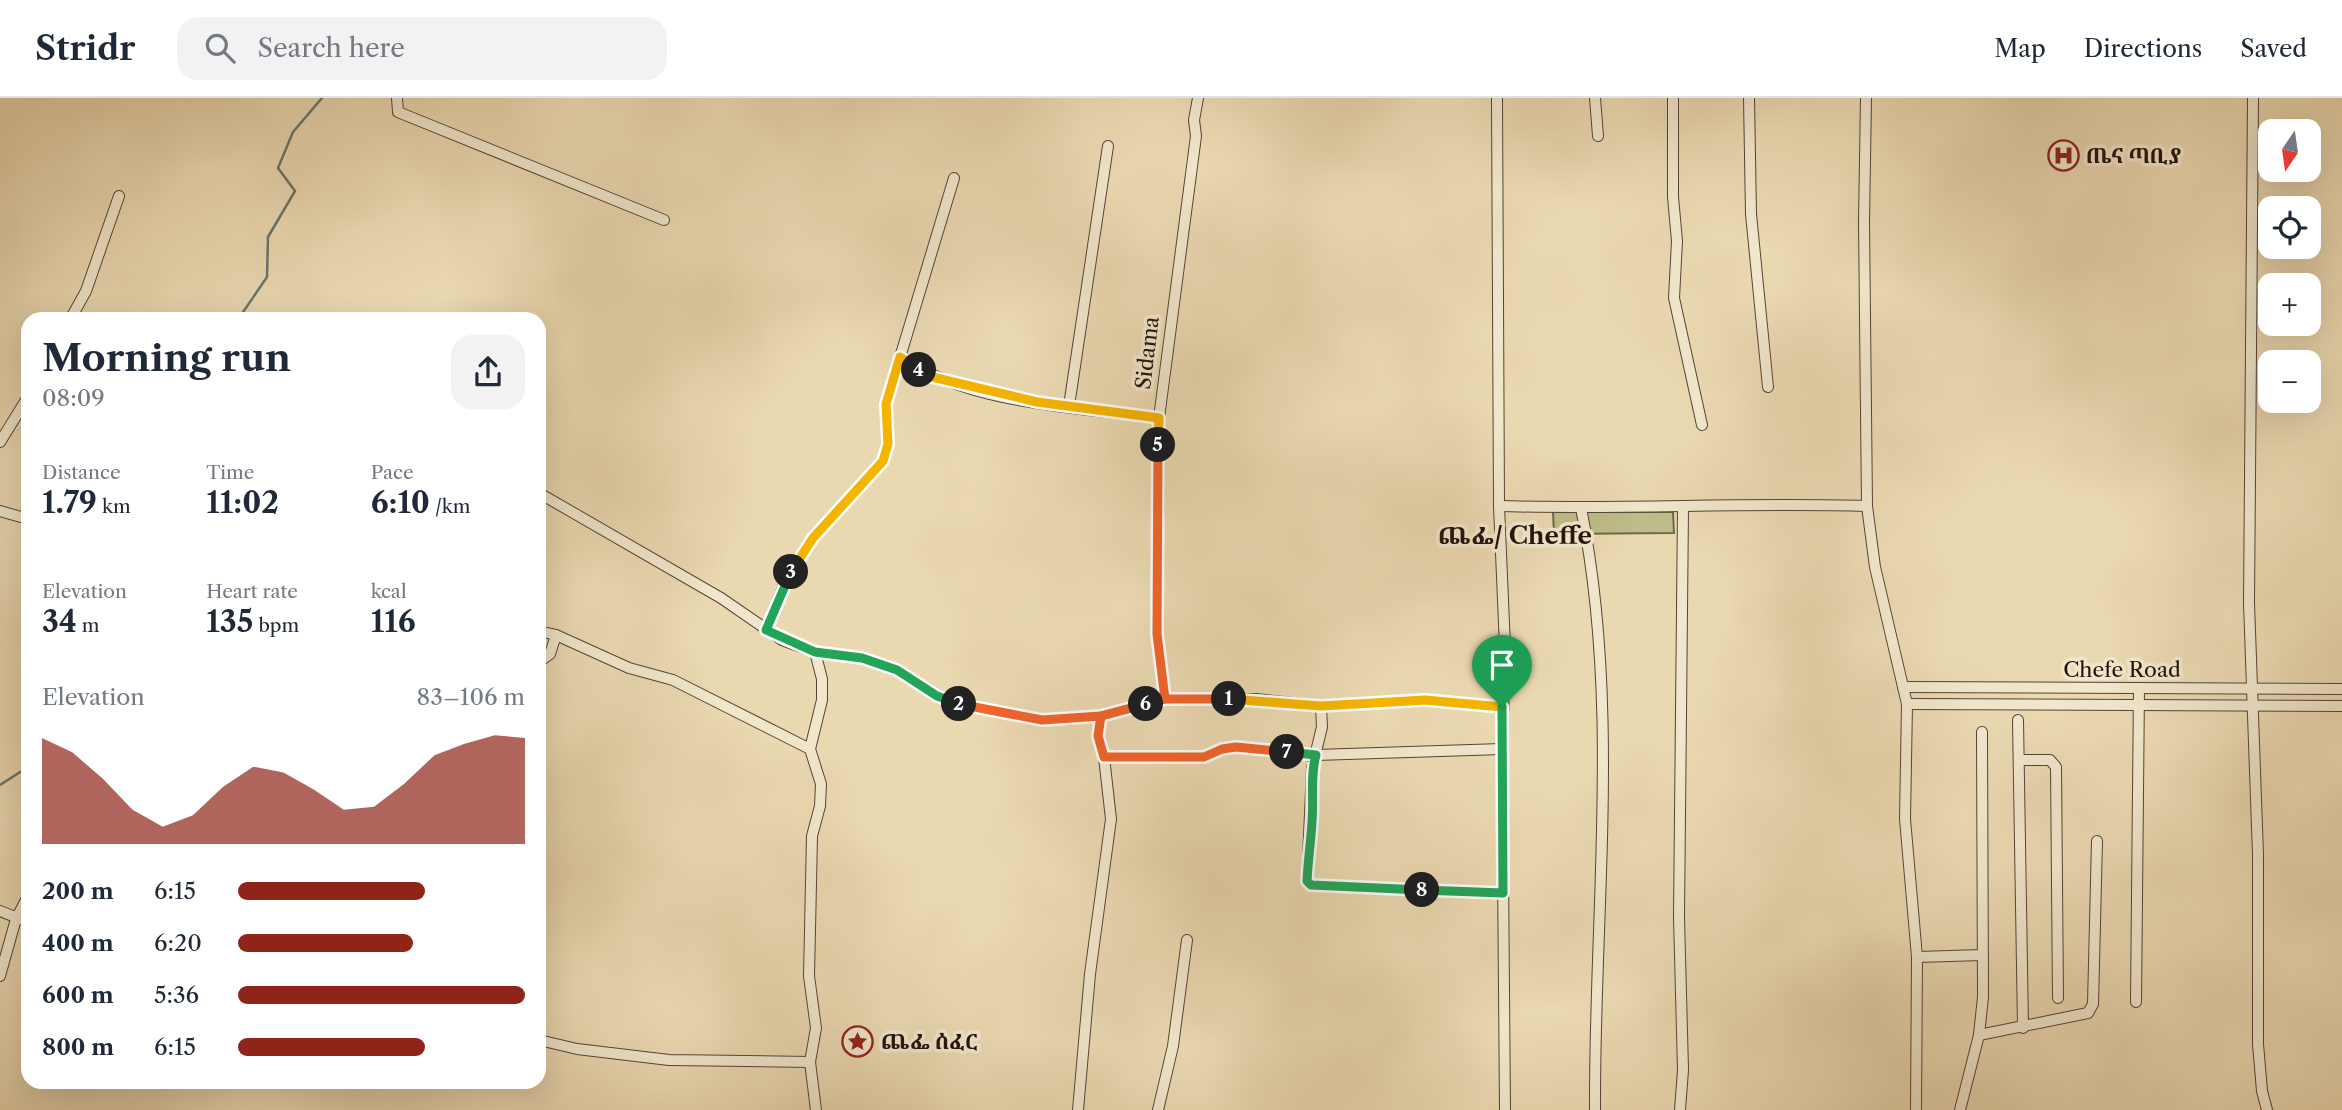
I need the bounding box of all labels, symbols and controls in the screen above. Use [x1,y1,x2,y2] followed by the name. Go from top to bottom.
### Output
[177,17,667,80] search box
[35,28,135,69] text: Stridr
[201,29,239,67] icon: search
[257,32,405,64] text: Search here
[1994,34,2046,63] text: Map
[2084,34,2202,63] text: Directions
[2240,34,2307,63] text: Saved
[2258,119,2320,182] north arrow
[2258,119,2321,413] map controls
[2046,138,2080,172] hospital icon: ጤና ጣቢያ
[2086,143,2181,168] place label: ጤና ጣቢያ
[2258,196,2321,259] button: locate
[2258,273,2321,336] button: +
[1130,314,1164,391] street label: Sidama
[42,334,291,381] text: Morning run
[451,335,525,409] button: share
[2258,350,2321,413] button: −
[902,352,936,388] pin: 4
[913,358,924,381] text: 4
[42,384,105,412] text: 08:09
[1140,428,1176,462] pin: 5
[1152,433,1163,456] text: 5
[42,461,121,484] text: Distance
[206,461,254,484] text: Time
[371,461,414,484] text: Pace
[42,484,97,521] text: 1.79
[206,484,279,521] text: 11:02
[371,484,430,521] text: 6:10
[97,495,131,518] text: km
[430,495,470,518] text: /km
[1438,521,1592,550] district label: ጨፌ/ Cheffe
[774,554,808,589] pin: 3
[785,560,796,583] text: 3
[42,580,127,603] text: Elevation
[206,580,298,603] text: Heart rate
[371,580,407,603] text: kcal
[42,603,77,640] text: 34
[206,603,253,640] text: 135
[371,603,416,640] text: 116
[77,614,100,637] text: m
[253,614,299,637] text: bpm
[1472,635,1532,707] pin
[1483,646,1521,684] icon: arrive
[2063,657,2181,682] street label: Chefe Road
[1212,682,1246,716] pin: 1
[42,683,145,711] text: Elevation
[417,683,525,711] text: 83–106 m
[942,686,976,722] pin: 2
[1128,686,1164,722] pin: 6
[1224,687,1233,710] text: 1
[953,692,964,715] text: 2
[1140,692,1151,715] text: 6
[1270,734,1304,770] pin: 7
[1282,740,1291,763] text: 7
[1404,872,1440,908] pin: 8
[42,877,114,905] text: 200 m
[154,877,196,905] text: 6:15
[1416,878,1427,901] text: 8
[42,929,114,957] text: 400 m
[154,929,202,957] text: 6:20
[42,981,114,1009] text: 600 m
[154,981,199,1009] text: 5:36
[841,1024,875,1058] place icon: ጨፌ ሰፈር
[881,1029,978,1054] place label: ጨፌ ሰፈር
[42,1033,114,1061] text: 800 m
[154,1033,196,1061] text: 6:15

